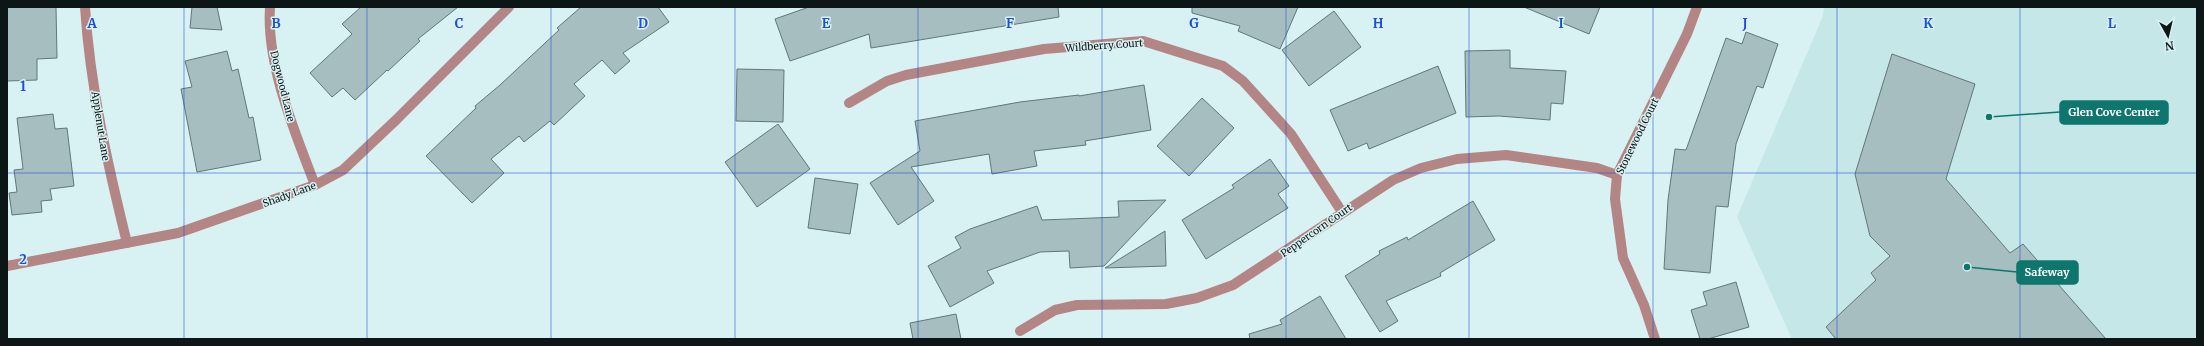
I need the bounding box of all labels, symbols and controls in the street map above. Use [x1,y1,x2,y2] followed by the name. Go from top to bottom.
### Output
[86,15,97,32] text: A
[271,15,281,32] text: B
[455,15,464,32] text: C
[638,15,648,32] text: D
[822,15,831,32] text: E
[1006,15,1014,32] text: F
[1189,15,1199,32] text: G
[1373,15,1384,32] text: H
[1558,15,1564,32] text: I
[1741,15,1748,32] text: J
[1923,15,1933,32] text: K
[2108,15,2117,32] text: L
[2148,16,2188,56] north arrow
[1064,36,1143,55] street label: Wildberry Court
[2164,38,2175,53] text: N
[267,49,298,123] street label: Dogwood Lane
[20,78,26,95] text: 1
[88,90,112,162] street label: Applenut Lane
[1613,96,1662,176] street label: Stonewood Court
[2060,101,2168,124] callout: Glen Cove Center
[2068,105,2160,119] text: Glen Cove Center
[261,179,318,210] street label: Shady Lane
[1278,201,1355,260] street label: Peppercorn Court
[19,251,27,268] text: 2
[2017,261,2078,284] callout: Safeway
[2024,265,2070,279] text: Safeway

